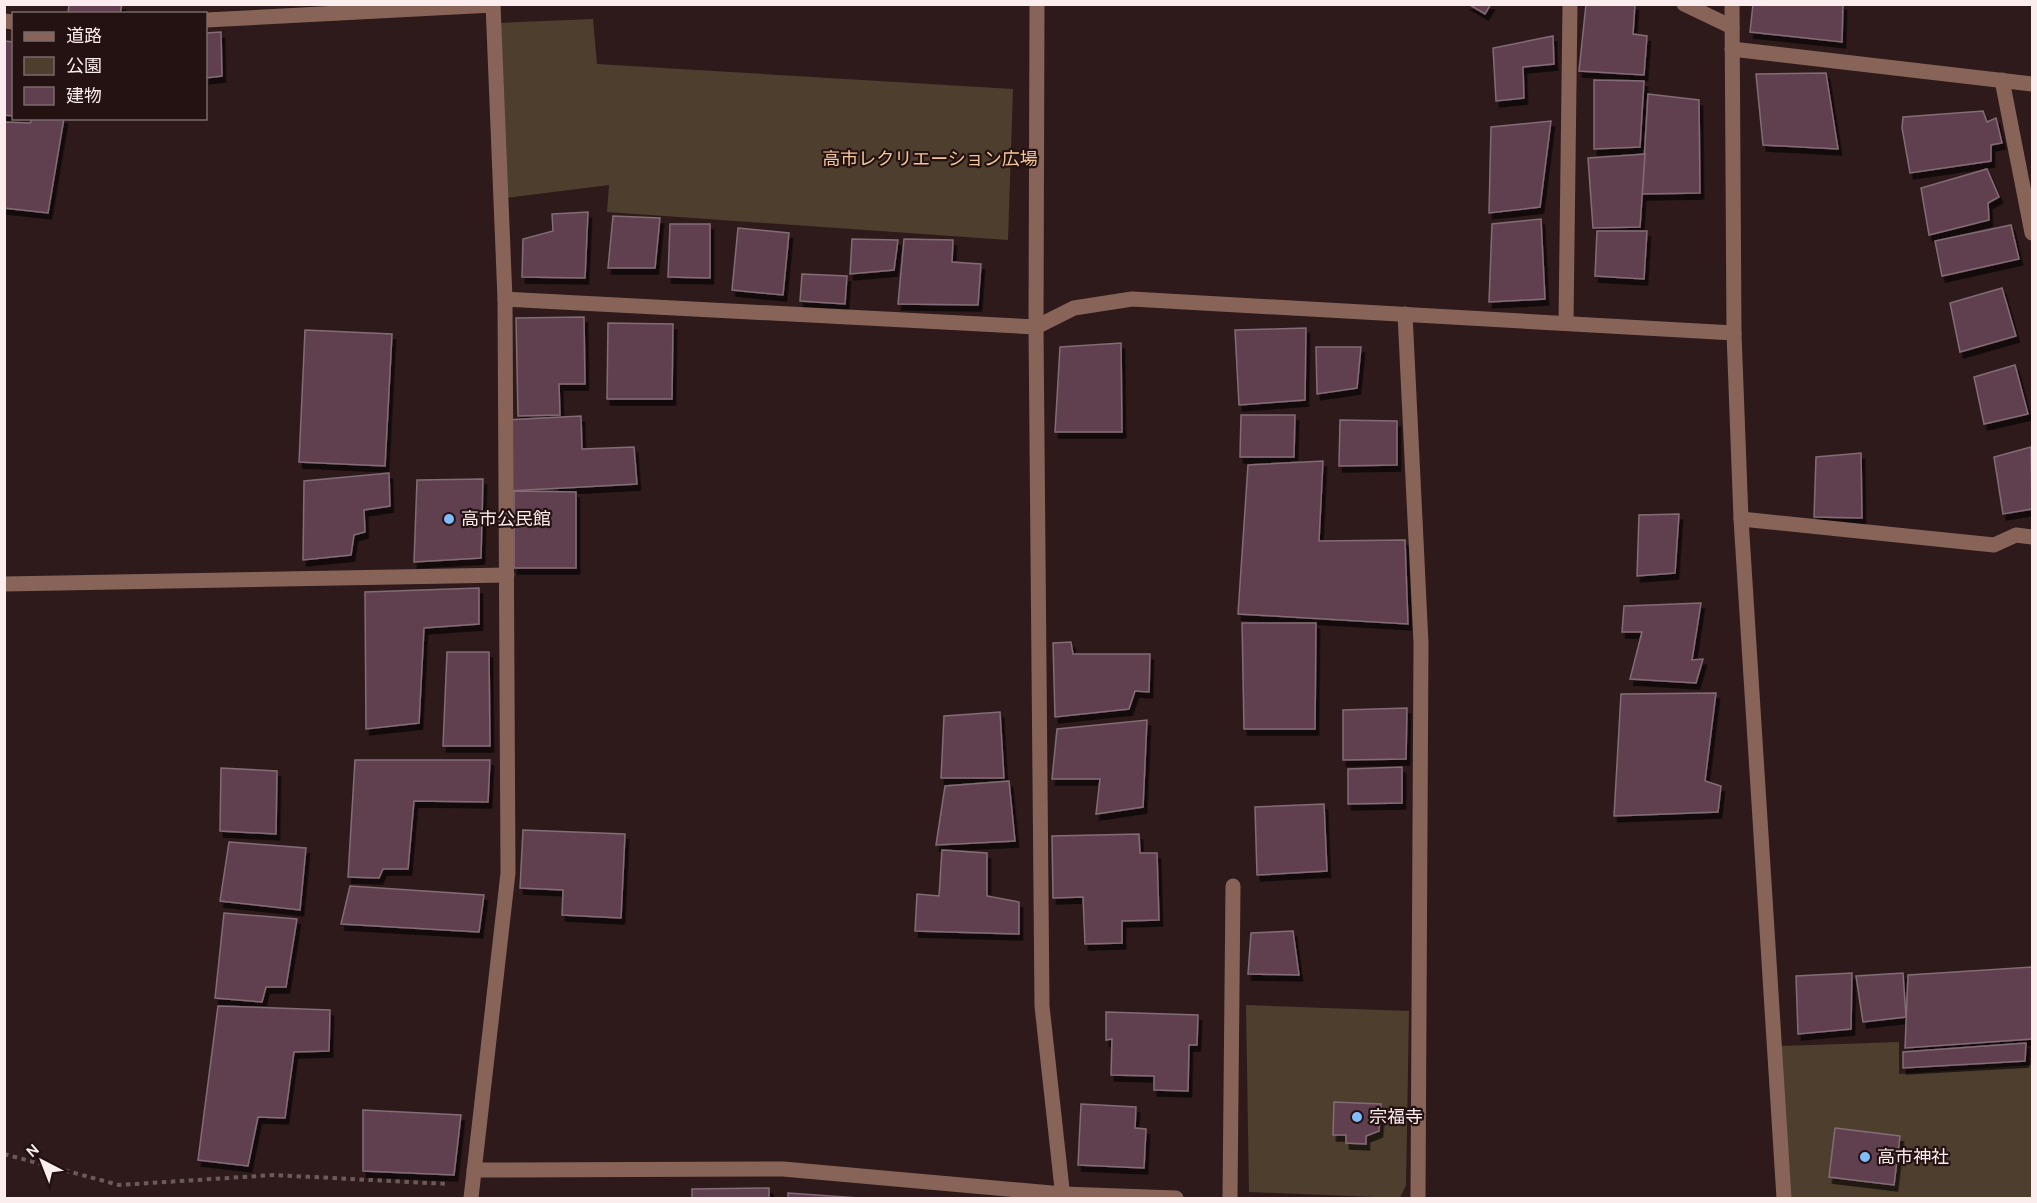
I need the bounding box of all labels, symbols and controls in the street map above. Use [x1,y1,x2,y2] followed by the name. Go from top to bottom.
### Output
[12,12,207,120] legend
[66,25,102,47] text: 道路
[66,55,102,77] text: 公園
[66,85,102,107] text: 建物
[822,148,1038,170] park label: 高市レクリエーション広場
[461,508,551,530] place label: 高市公民館
[442,512,456,526] marker: 高市公民館
[1369,1106,1423,1128] place label: 宗福寺
[1350,1110,1364,1124] marker: 宗福寺
[12,1131,72,1191] north arrow
[22,1139,43,1161] text: N
[1877,1146,1949,1168] place label: 高市神社
[1858,1150,1872,1164] marker: 高市神社

